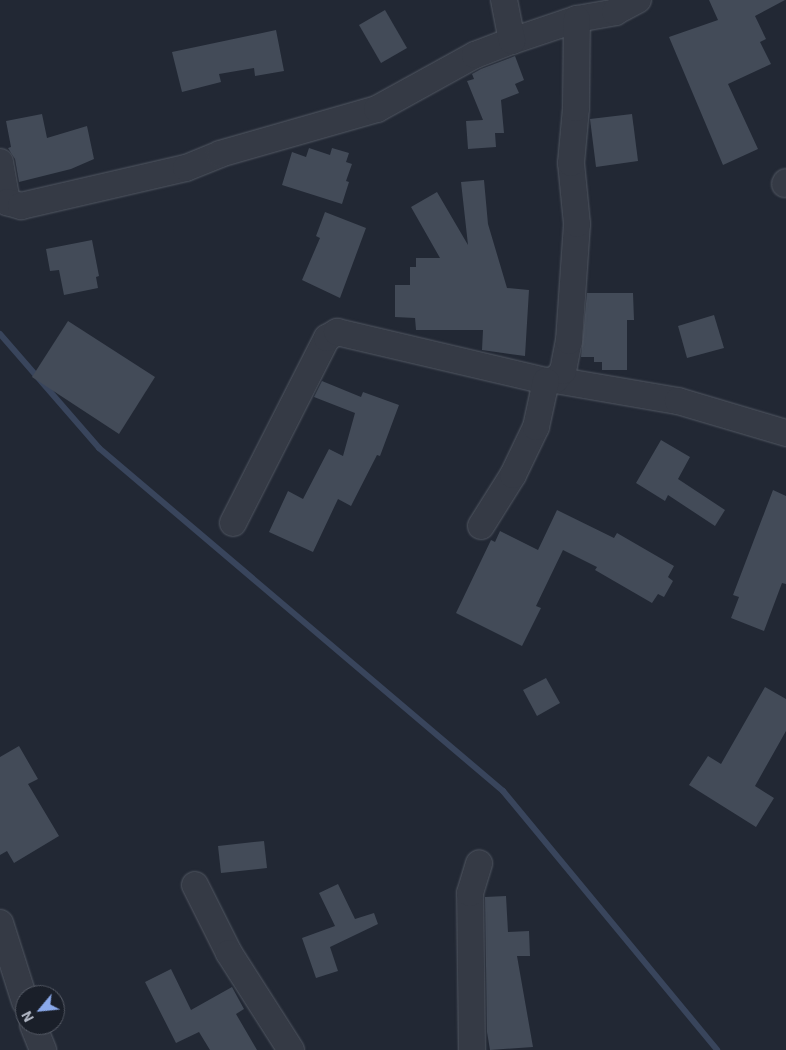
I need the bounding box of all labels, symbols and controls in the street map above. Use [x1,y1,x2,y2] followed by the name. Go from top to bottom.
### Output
[15,985,65,1035] north arrow
[17,1008,38,1025] text: N

